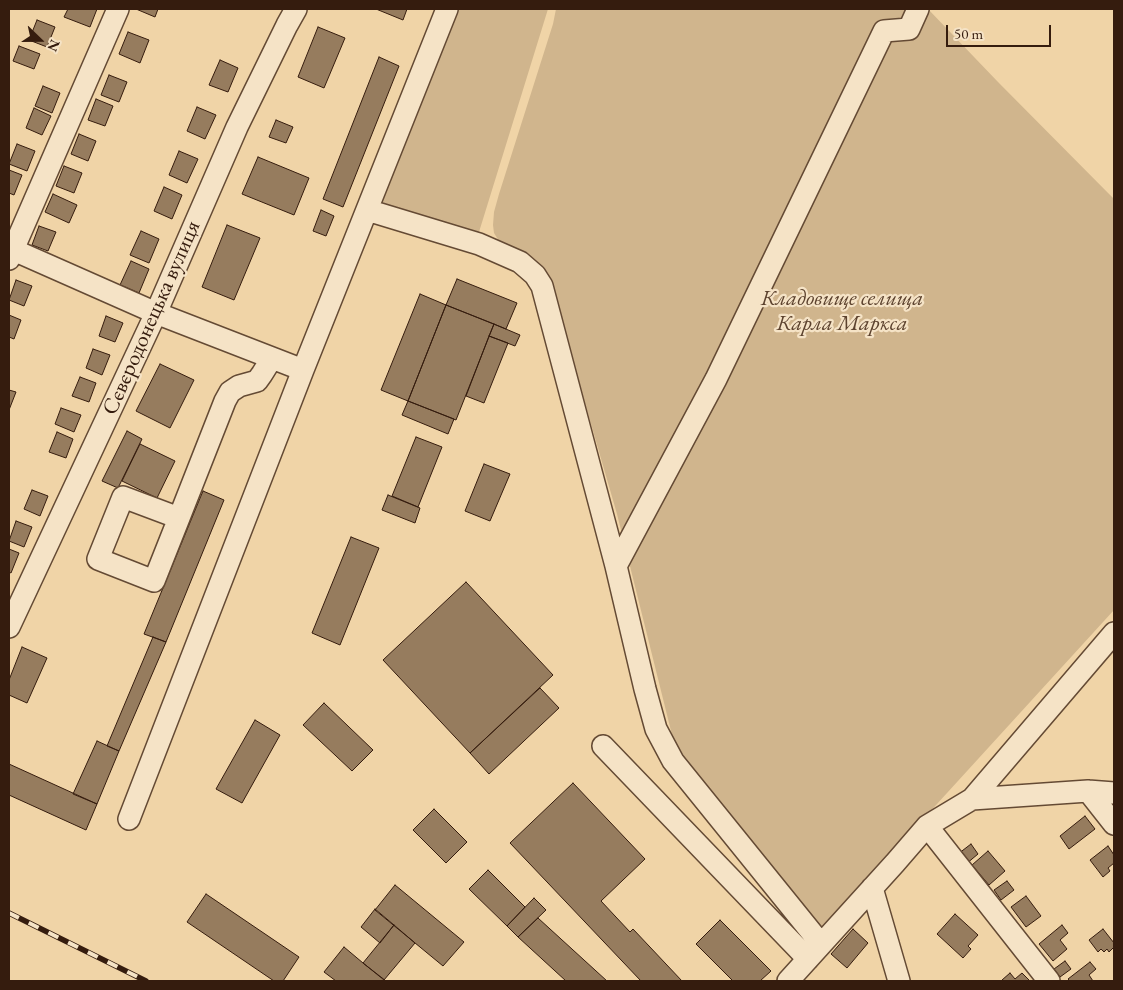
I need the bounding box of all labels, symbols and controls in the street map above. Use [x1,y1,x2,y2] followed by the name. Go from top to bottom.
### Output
[15,15,65,65] north arrow
[948,15,1053,47] scale bar
[954,24,983,43] text: 50 m
[43,37,64,54] text: N
[97,217,207,419] street label: Сєвєродонецька вулиця
[761,286,923,338] park label: Кладовище селища Карла Маркса

